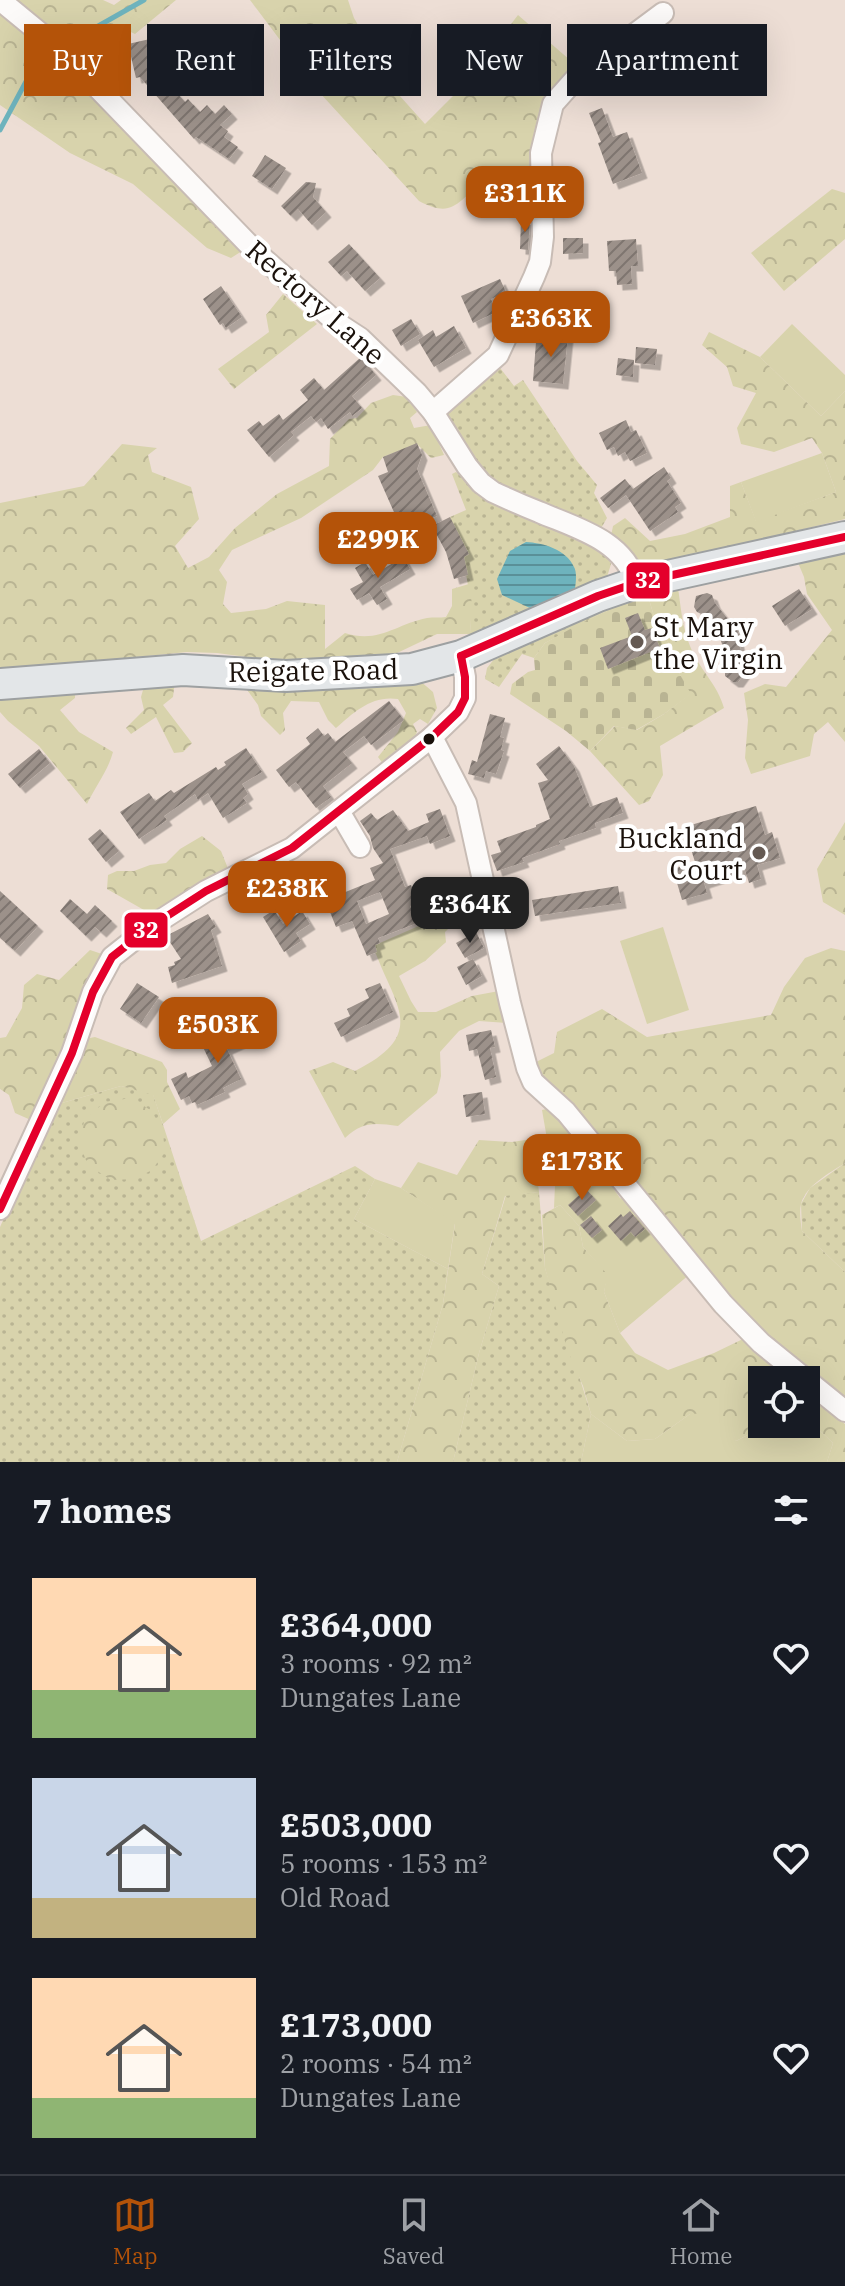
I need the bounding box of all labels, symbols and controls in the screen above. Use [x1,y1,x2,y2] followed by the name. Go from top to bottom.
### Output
[24,24,131,96] chip: Buy
[147,24,264,96] chip: Rent
[280,24,421,96] chip: Filters
[437,24,551,96] chip: New
[567,24,767,96] chip: Apartment
[469,166,581,234] pin: £311K
[484,175,566,209] text: £311K
[239,231,393,373] street label: Rectory Lane
[495,291,607,359] pin: £363K
[510,300,592,334] text: £363K
[322,512,434,580] pin: £299K
[337,521,419,555] text: £299K
[625,561,671,600] line badge: 32
[635,565,661,594] text: 32
[653,608,783,677] place label: St Mary the Virgin
[628,633,646,651] marker: St Mary the Virgin
[227,650,399,690] street label: Reigate Road
[421,731,437,747] unlabelled marker
[618,819,743,888] place label: Buckland Court
[750,844,768,862] marker: Buckland Court
[231,861,343,929] pin: £238K
[246,870,328,904] text: £238K
[414,877,526,945] pin: £364K
[429,886,511,920] text: £364K
[123,911,169,949] line badge: 32
[133,915,159,944] text: 32
[162,997,274,1065] pin: £503K
[177,1006,259,1040] text: £503K
[526,1134,638,1202] pin: £173K
[541,1143,623,1177] text: £173K
[748,1366,820,1438] map controls
[748,1366,820,1438] button: locate
[32,1488,172,1532] text: 7 homes
[769,1488,813,1532] icon: filters
[280,1602,432,1646] text: £364,000
[96,1610,192,1706] icon: home
[769,1636,813,1680] icon: heart
[280,1646,472,1680] text: 3 rooms · 92 m²
[280,1680,461,1714] text: Dungates Lane
[280,1802,432,1846] text: £503,000
[96,1810,192,1906] icon: home
[769,1836,813,1880] icon: heart
[280,1846,487,1880] text: 5 rooms · 153 m²
[280,1880,390,1914] text: Old Road
[280,2002,432,2046] text: £173,000
[96,2010,192,2106] icon: home
[769,2036,813,2080] icon: heart
[280,2046,472,2080] text: 2 rooms · 54 m²
[280,2080,461,2114] text: Dungates Lane
[113,2193,157,2270] tab: Map
[383,2193,444,2270] tab: Saved
[670,2193,732,2270] tab: Home

